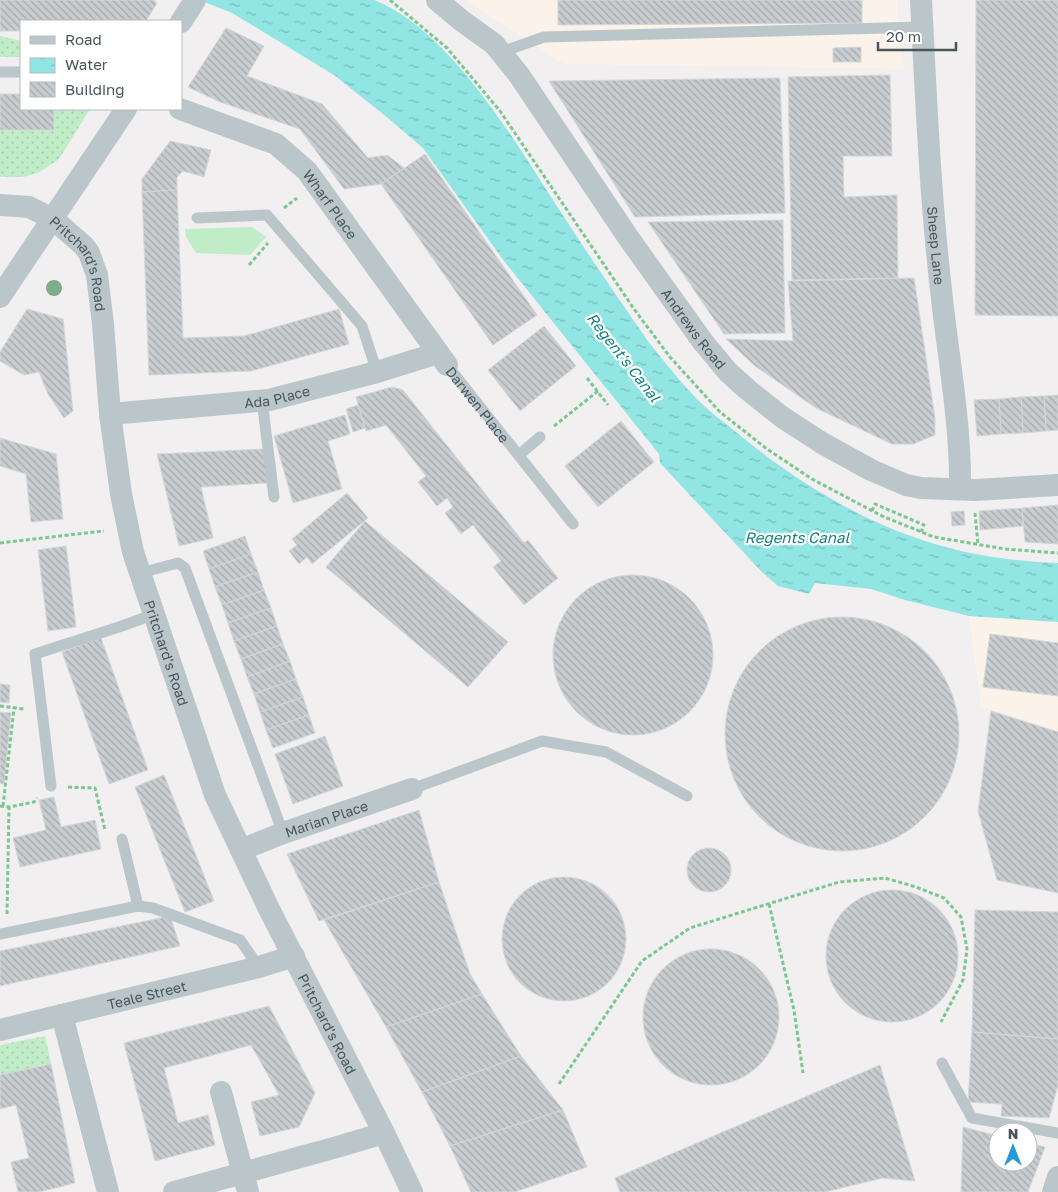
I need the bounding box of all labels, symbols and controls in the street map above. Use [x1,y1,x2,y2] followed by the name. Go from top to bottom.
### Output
[20,20,182,110] legend
[878,20,956,52] scale bar
[886,27,921,45] text: 20 m
[65,30,102,48] text: Road
[65,55,108,73] text: Water
[65,80,125,98] text: Building
[300,166,362,242] street label: Wharf Place
[925,206,949,286] street label: Sheep Lane
[47,212,110,312] street label: Pritchard's Road
[659,285,730,372] street label: Andrews Road
[583,309,665,407] water label: Regent's Canal
[443,363,513,446] street label: Darwen Place
[243,381,312,411] street label: Ada Place
[745,528,851,547] water label: Regents Canal
[141,598,193,708] street label: Pritchard's Road
[283,796,370,840] street label: Marian Place
[295,970,361,1077] street label: Pritchard's Road
[105,976,188,1012] street label: Teale Street
[988,1122,1038,1172] north arrow
[1008,1125,1018,1142] text: N

